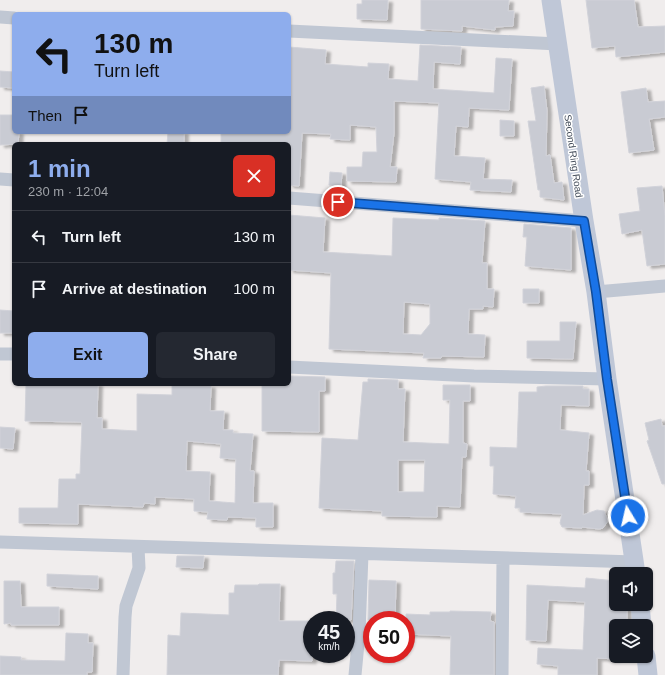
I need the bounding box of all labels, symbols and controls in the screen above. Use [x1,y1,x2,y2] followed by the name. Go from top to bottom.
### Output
[28,28,80,80] icon: left
[94,28,173,59] text: 130 m
[94,61,159,81] text: Turn left
[70,104,92,126] icon: arrive
[28,107,62,124] text: Then
[562,114,585,198] street label: Second Ring Road
[28,155,91,182] text: 1 min
[233,155,275,197] button: close
[28,184,108,199] text: 230 m · 12:04
[321,185,355,219] pin
[327,191,349,213] icon: arrive
[28,226,50,248] icon: left
[62,228,121,245] text: Turn left
[233,228,275,245] text: 130 m
[28,278,50,300] icon: arrive
[62,280,207,297] text: Arrive at destination
[233,280,275,297] text: 100 m
[28,332,148,378] button: Exit
[156,332,275,378] button: Share
[607,495,649,537] position arrow
[609,567,653,663] map controls
[609,567,653,611] button: sound
[363,611,415,663] speed limit sign: 50
[609,619,653,663] button: layers
[318,621,340,643] text: 45
[318,641,340,652] text: km/h

